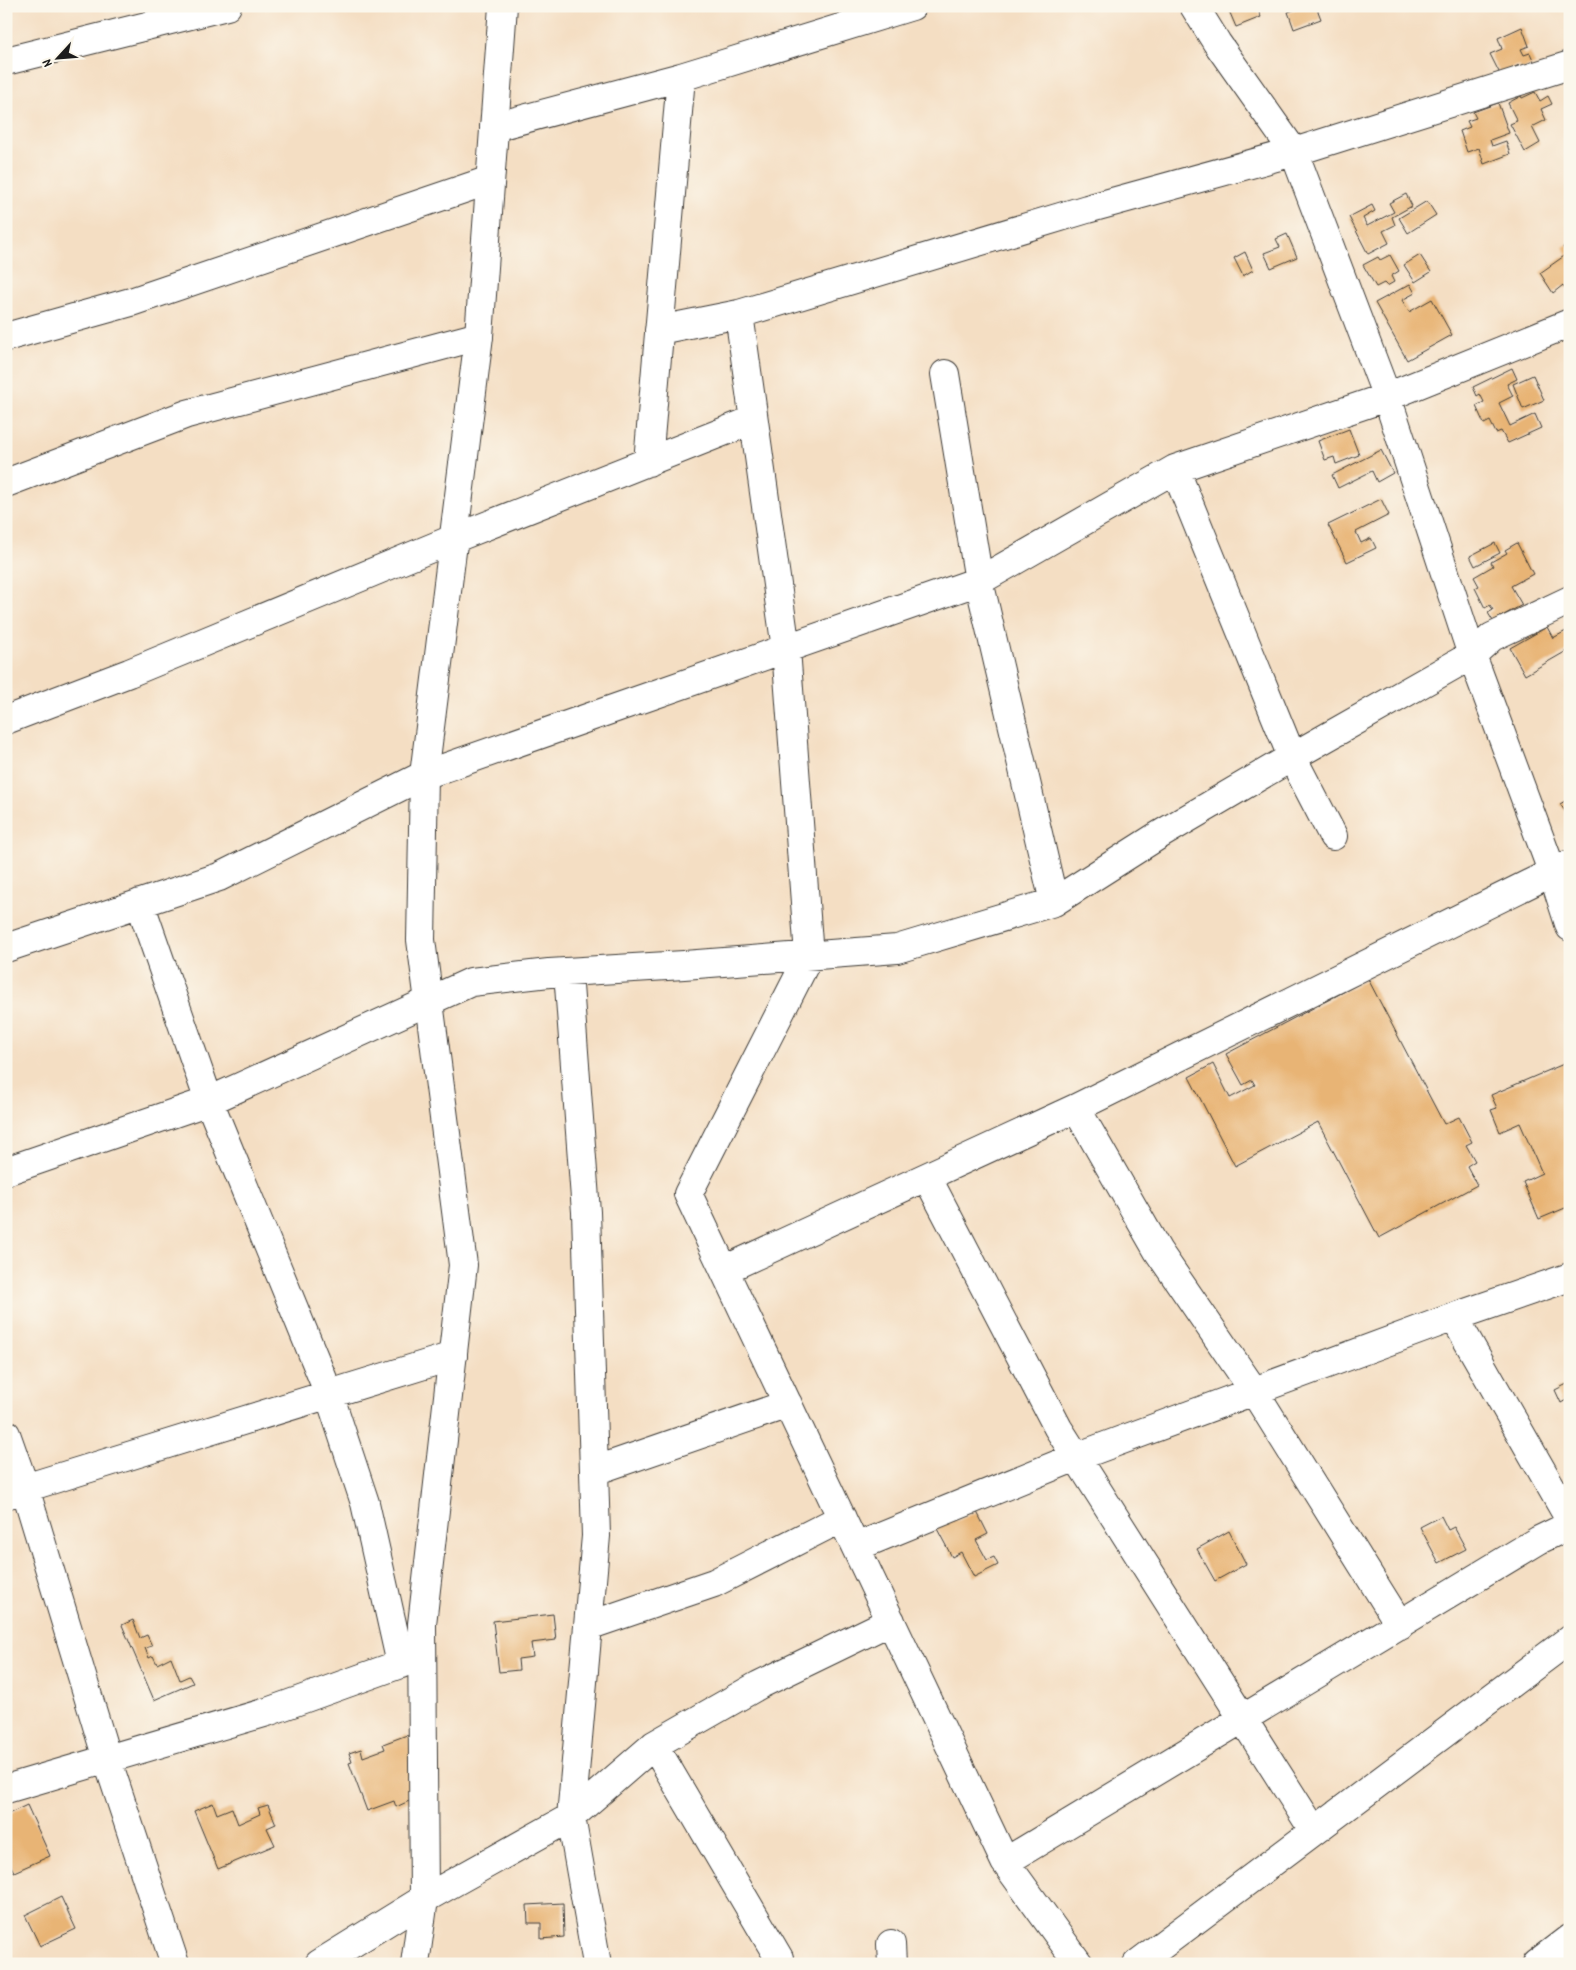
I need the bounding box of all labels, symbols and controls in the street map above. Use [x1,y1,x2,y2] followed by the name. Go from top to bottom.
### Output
[32,32,82,82] north arrow
[38,55,59,70] text: N

